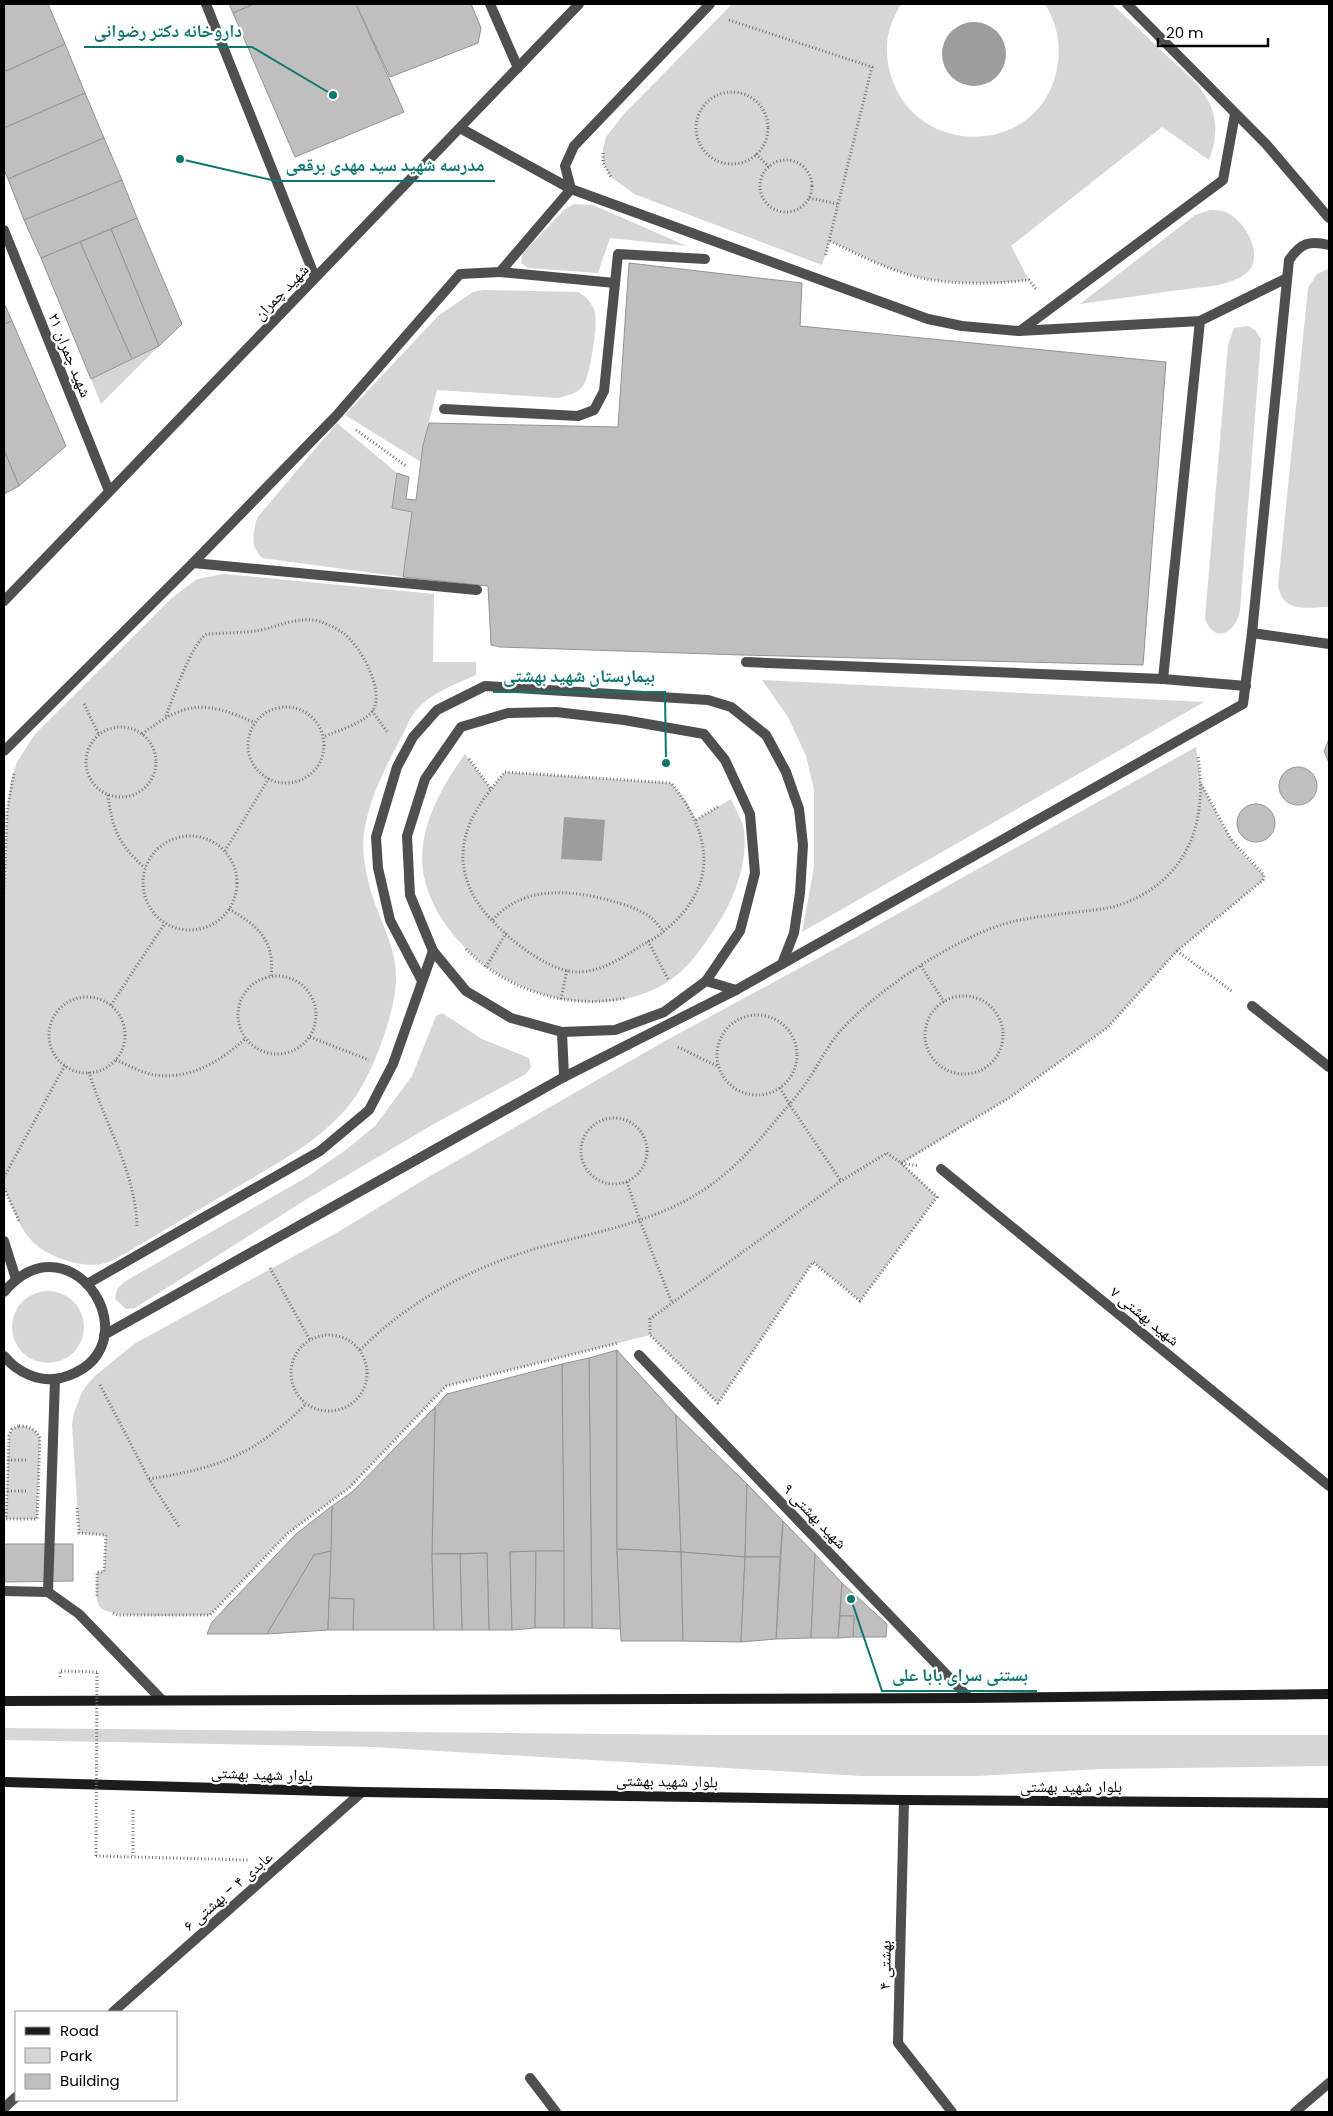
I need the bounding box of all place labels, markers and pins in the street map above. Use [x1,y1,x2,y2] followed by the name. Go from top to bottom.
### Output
[84,14,252,47] callout: داروخانه دکتر رضوانی
[276,148,495,181] callout: مدرسه شهید سید مهدی برقعی
[493,659,665,692] callout: بیمارستان شهید بهشتی
[882,1658,1037,1691] callout: بستنی سرای بابا علی

